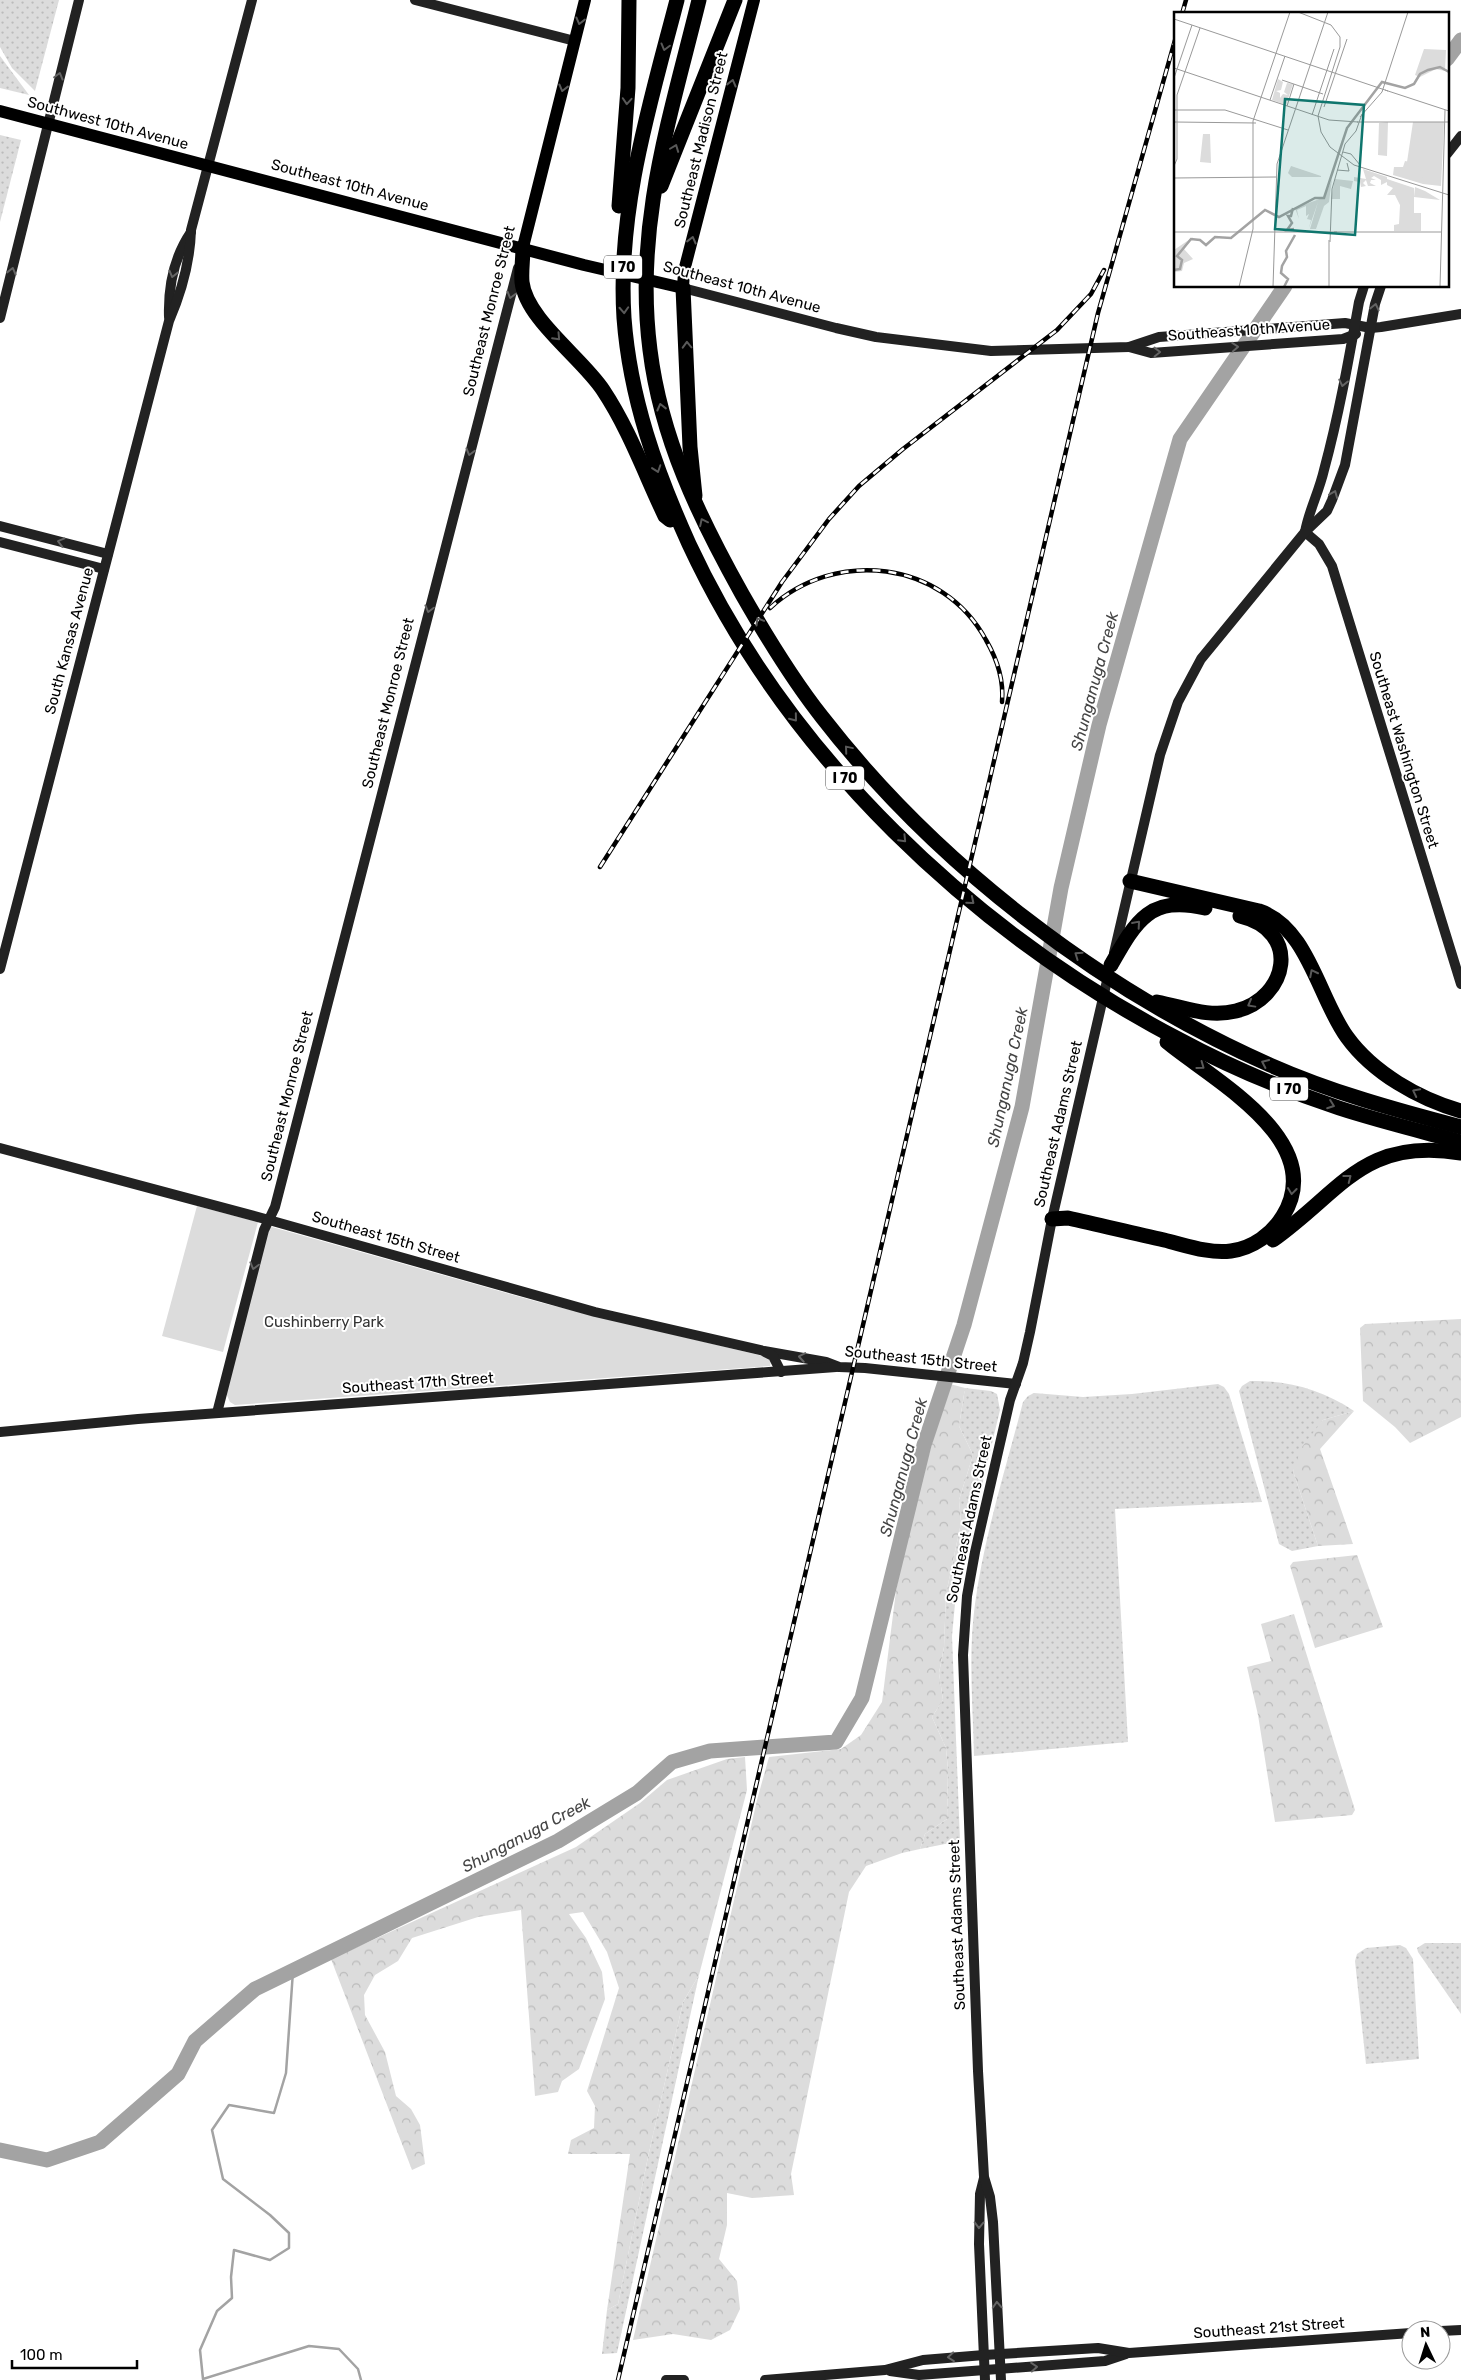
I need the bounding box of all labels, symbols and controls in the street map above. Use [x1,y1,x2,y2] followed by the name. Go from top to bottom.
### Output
[1174,12,1448,288] inset map
[575,16,586,25] one-way arrow
[660,43,670,51] one-way arrow
[670,50,732,230] street label: Southeast Madison Street
[53,72,64,81] one-way arrow
[727,79,737,87] one-way arrow
[558,84,569,93] one-way arrow
[25,93,191,153] street label: Southwest 10th Avenue
[622,97,633,105] one-way arrow
[669,145,679,153] one-way arrow
[269,155,431,215] street label: Southeast 10th Avenue
[459,224,519,398] street label: Southeast Monroe Street
[686,236,697,245] one-way arrow
[604,256,642,278] road number: I 70
[661,257,823,317] street label: Southeast 10th Avenue
[6,267,16,275] one-way arrow
[168,269,179,278] one-way arrow
[506,290,517,299] one-way arrow
[1369,302,1380,311] one-way arrow
[619,306,630,314] one-way arrow
[1167,315,1331,345] street label: Southeast 10th Avenue
[551,332,560,341] one-way arrow
[682,341,692,349] one-way arrow
[1231,342,1239,353] one-way arrow
[1154,347,1162,358] one-way arrow
[1338,379,1348,388] one-way arrow
[656,403,667,412] one-way arrow
[465,448,476,456] one-way arrow
[651,464,661,472] one-way arrow
[1328,490,1339,499] one-way arrow
[699,518,709,527] one-way arrow
[56,537,65,548] one-way arrow
[41,566,97,716] street label: South Kansas Avenue
[424,605,435,614] one-way arrow
[1067,609,1122,753] water label: Shunganuga Creek
[358,616,418,790] street label: Southeast Monroe Street
[755,618,765,627] one-way arrow
[1365,650,1443,851] street label: Southeast Washington Street
[789,712,798,721] one-way arrow
[844,745,853,754] one-way arrow
[826,766,864,790] road number: I 70
[897,833,906,842] one-way arrow
[965,896,974,904] one-way arrow
[1132,920,1141,929] one-way arrow
[1074,952,1083,961] one-way arrow
[1309,969,1319,978] one-way arrow
[1247,998,1256,1008] one-way arrow
[983,1005,1032,1149] water label: Shunganuga Creek
[257,1009,317,1183] street label: Southeast Monroe Street
[1030,1039,1086,1209] street label: Southeast Adams Street
[1261,1058,1270,1069] one-way arrow
[1195,1061,1204,1069] one-way arrow
[1270,1078,1308,1100] road number: I 70
[1413,1088,1422,1098] one-way arrow
[1326,1099,1334,1109] one-way arrow
[1342,1174,1351,1183] one-way arrow
[1287,1188,1298,1196] one-way arrow
[310,1207,462,1267] street label: Southeast 15th Street
[249,1262,260,1270] one-way arrow
[264,1313,384,1331] park label: Cushinberry Park
[844,1342,998,1376] street label: Southeast 15th Street
[798,1353,807,1363] one-way arrow
[342,1369,495,1397] street label: Southeast 17th Street
[876,1395,931,1539] water label: Shunganuga Creek
[942,1434,996,1604] street label: Southeast Adams Street
[459,1792,594,1876] water label: Shunganuga Creek
[945,1839,969,2011] street label: Southeast Adams Street
[974,2222,984,2229] one-way arrow
[992,2301,1003,2309] one-way arrow
[1193,2314,1345,2342] street label: Southeast 21st Street
[1401,2320,1451,2370] north arrow
[1420,2324,1431,2341] text: N
[12,2338,138,2370] scale bar
[20,2346,62,2364] text: 100 m
[947,2352,955,2363] one-way arrow
[1030,2362,1038,2373] one-way arrow

